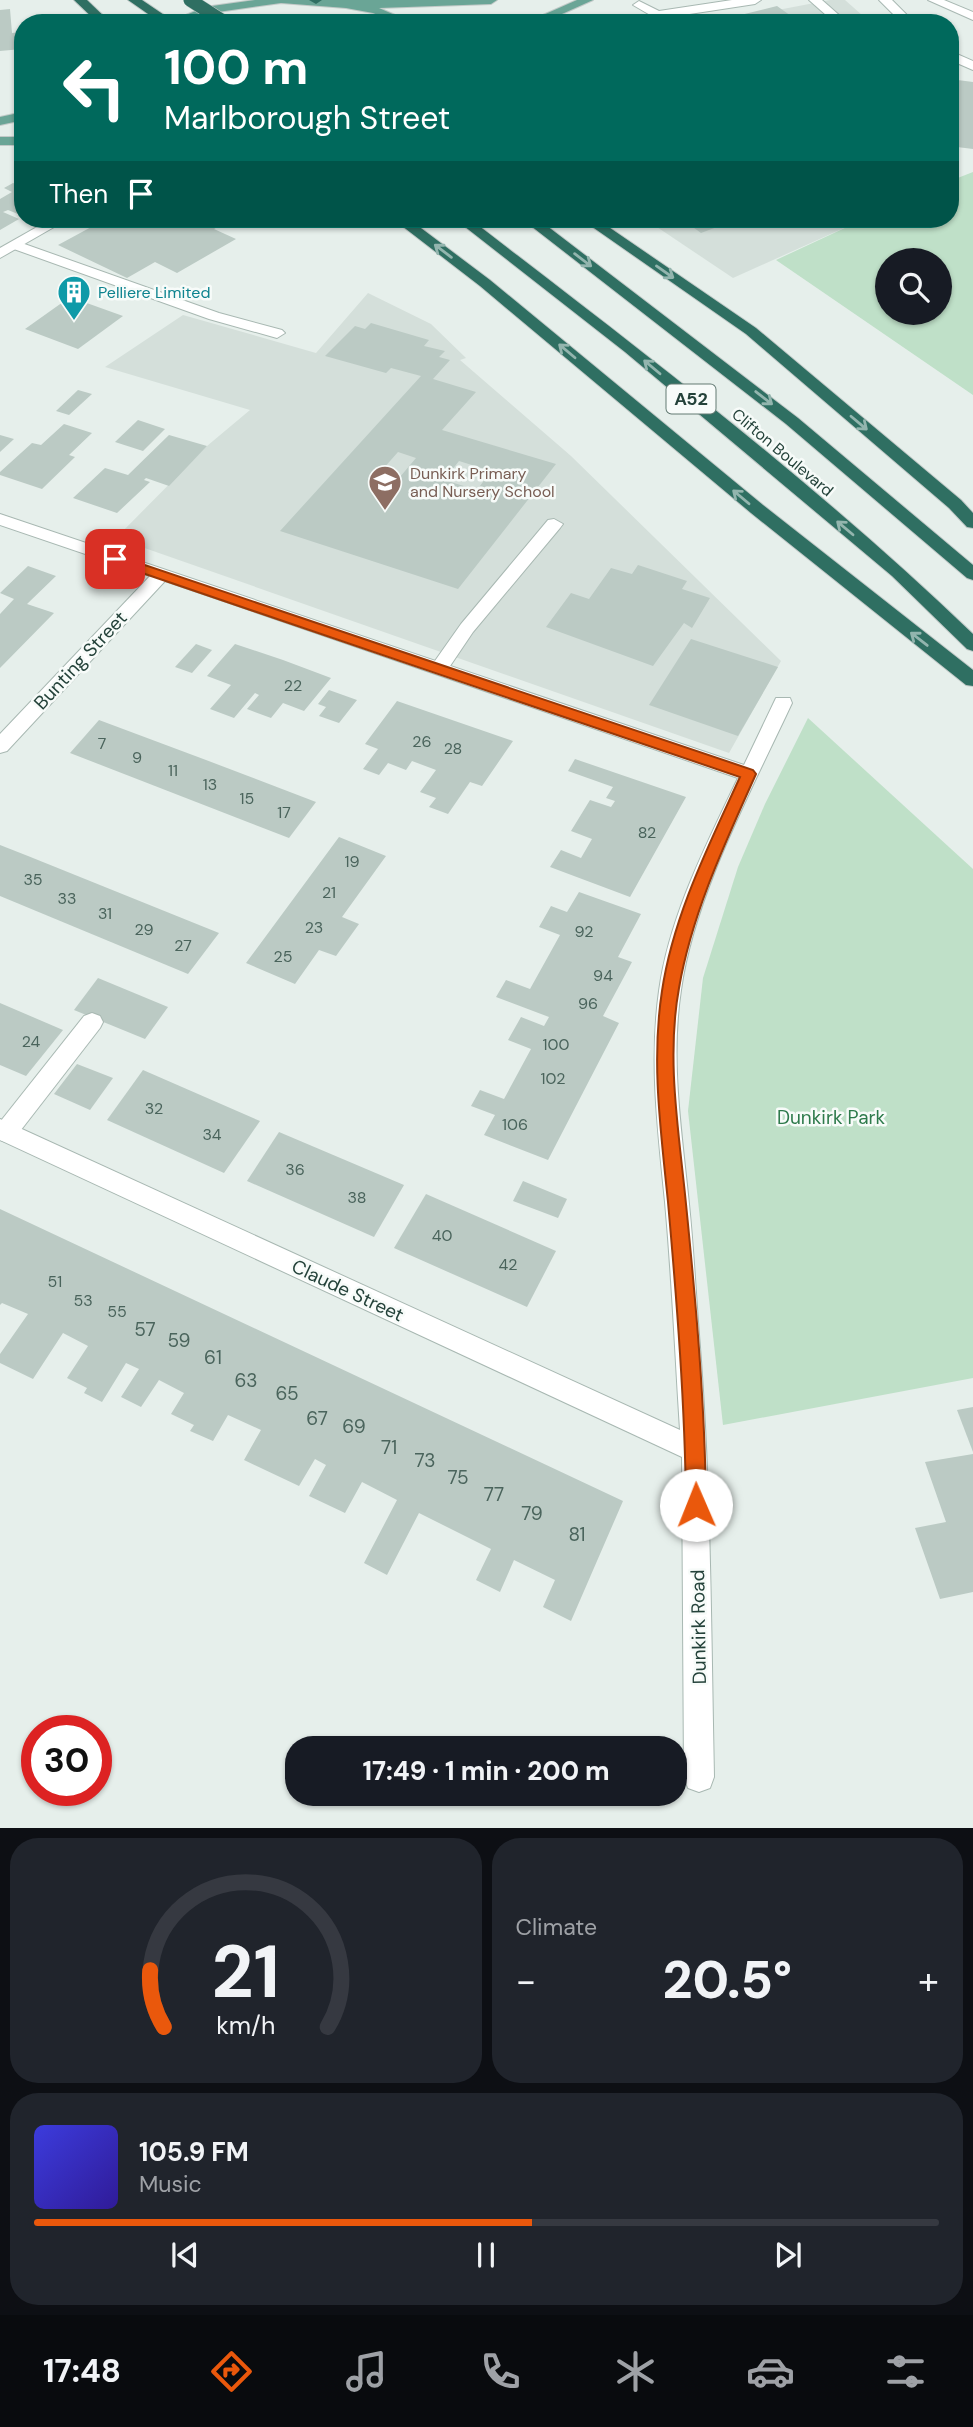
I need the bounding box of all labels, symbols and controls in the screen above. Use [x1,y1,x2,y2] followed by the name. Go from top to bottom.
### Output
[164,35,308,99] text: 100 m
[49,42,140,133] icon: left
[164,97,450,139] text: Marlborough Street
[122,175,160,213] icon: arrive
[49,177,108,211] text: Then
[433,244,452,259] one-way arrow
[875,248,952,325] map controls
[875,248,952,325] button: search
[574,252,592,267] one-way arrow
[654,265,674,279] one-way arrow
[55,273,93,322] building icon: Pelliere Limited
[98,282,210,303] place label: Pelliere Limited
[558,343,576,359] one-way arrow
[643,359,661,374] one-way arrow
[666,384,716,414] road number: A52
[754,391,772,406] one-way arrow
[728,404,838,501] street label: Clifton Boulevard
[850,415,868,431] one-way arrow
[366,463,404,512] school or university icon: Dunkirk Primary and Nursery School
[410,463,555,502] place label: Dunkirk Primary and Nursery School
[733,489,751,504] one-way arrow
[836,520,854,536] one-way arrow
[85,529,145,589] pin
[96,540,134,578] icon: arrive
[28,606,132,715] street label: Bunting Street
[910,631,929,646] one-way arrow
[284,675,302,696] house number: 22
[412,731,432,752] house number: 26
[98,733,106,754] house number: 7
[444,738,462,759] house number: 28
[132,747,142,768] house number: 9
[168,760,178,781] house number: 11
[203,774,217,795] house number: 13
[240,788,254,809] house number: 15
[277,802,291,823] house number: 17
[638,822,656,843] house number: 82
[344,851,360,872] house number: 19
[23,869,43,890] house number: 35
[322,882,336,903] house number: 21
[58,888,76,909] house number: 33
[98,903,112,924] house number: 31
[305,917,323,938] house number: 23
[134,919,154,940] house number: 29
[575,921,594,942] house number: 92
[174,935,192,956] house number: 27
[274,946,292,967] house number: 25
[593,965,613,986] house number: 94
[578,993,598,1014] house number: 96
[22,1031,41,1052] house number: 24
[543,1034,569,1055] house number: 100
[541,1068,566,1089] house number: 102
[145,1098,163,1119] house number: 32
[777,1105,886,1130] park label: Dunkirk Park
[502,1114,528,1135] house number: 106
[202,1124,222,1145] house number: 34
[285,1159,305,1180] house number: 36
[347,1187,367,1208] house number: 38
[432,1225,452,1246] house number: 40
[288,1254,408,1327] street label: Claude Street
[499,1254,517,1275] house number: 42
[48,1271,62,1292] house number: 51
[73,1290,93,1311] house number: 53
[107,1301,127,1322] house number: 55
[134,1317,156,1342] house number: 57
[168,1328,190,1353] house number: 59
[204,1345,222,1370] house number: 61
[234,1368,258,1393] house number: 63
[275,1381,299,1406] house number: 65
[306,1406,328,1431] house number: 67
[342,1414,366,1439] house number: 69
[381,1435,397,1460] house number: 71
[415,1448,435,1473] house number: 73
[447,1465,469,1490] house number: 75
[659,1468,733,1542] position arrow
[484,1482,504,1507] house number: 77
[521,1501,543,1526] house number: 79
[568,1522,586,1547] house number: 81
[685,1569,712,1685] street label: Dunkirk Road
[21,1715,112,1806] speed limit sign: 30
[362,1754,610,1788] text: 17:49 · 1 min · 200 m
[516,1912,597,1942] text: Climate
[211,1925,280,2020] text: 21
[663,1946,792,2014] text: 20.5°
[516,1956,536,2006] text: −
[918,1956,939,2006] text: +
[216,2008,275,2041] text: km/h
[139,2135,249,2169] text: 105.9 FM
[139,2169,202,2199] text: Music
[166,2236,204,2274] icon: previous
[467,2236,505,2274] icon: pause
[769,2236,807,2274] icon: next
[207,2347,256,2396] icon: directions
[342,2347,391,2396] icon: music
[476,2347,525,2396] icon: phone
[611,2347,660,2396] icon: climate
[746,2347,795,2396] icon: car
[881,2347,930,2396] icon: filters
[43,2350,121,2392] text: 17:48

